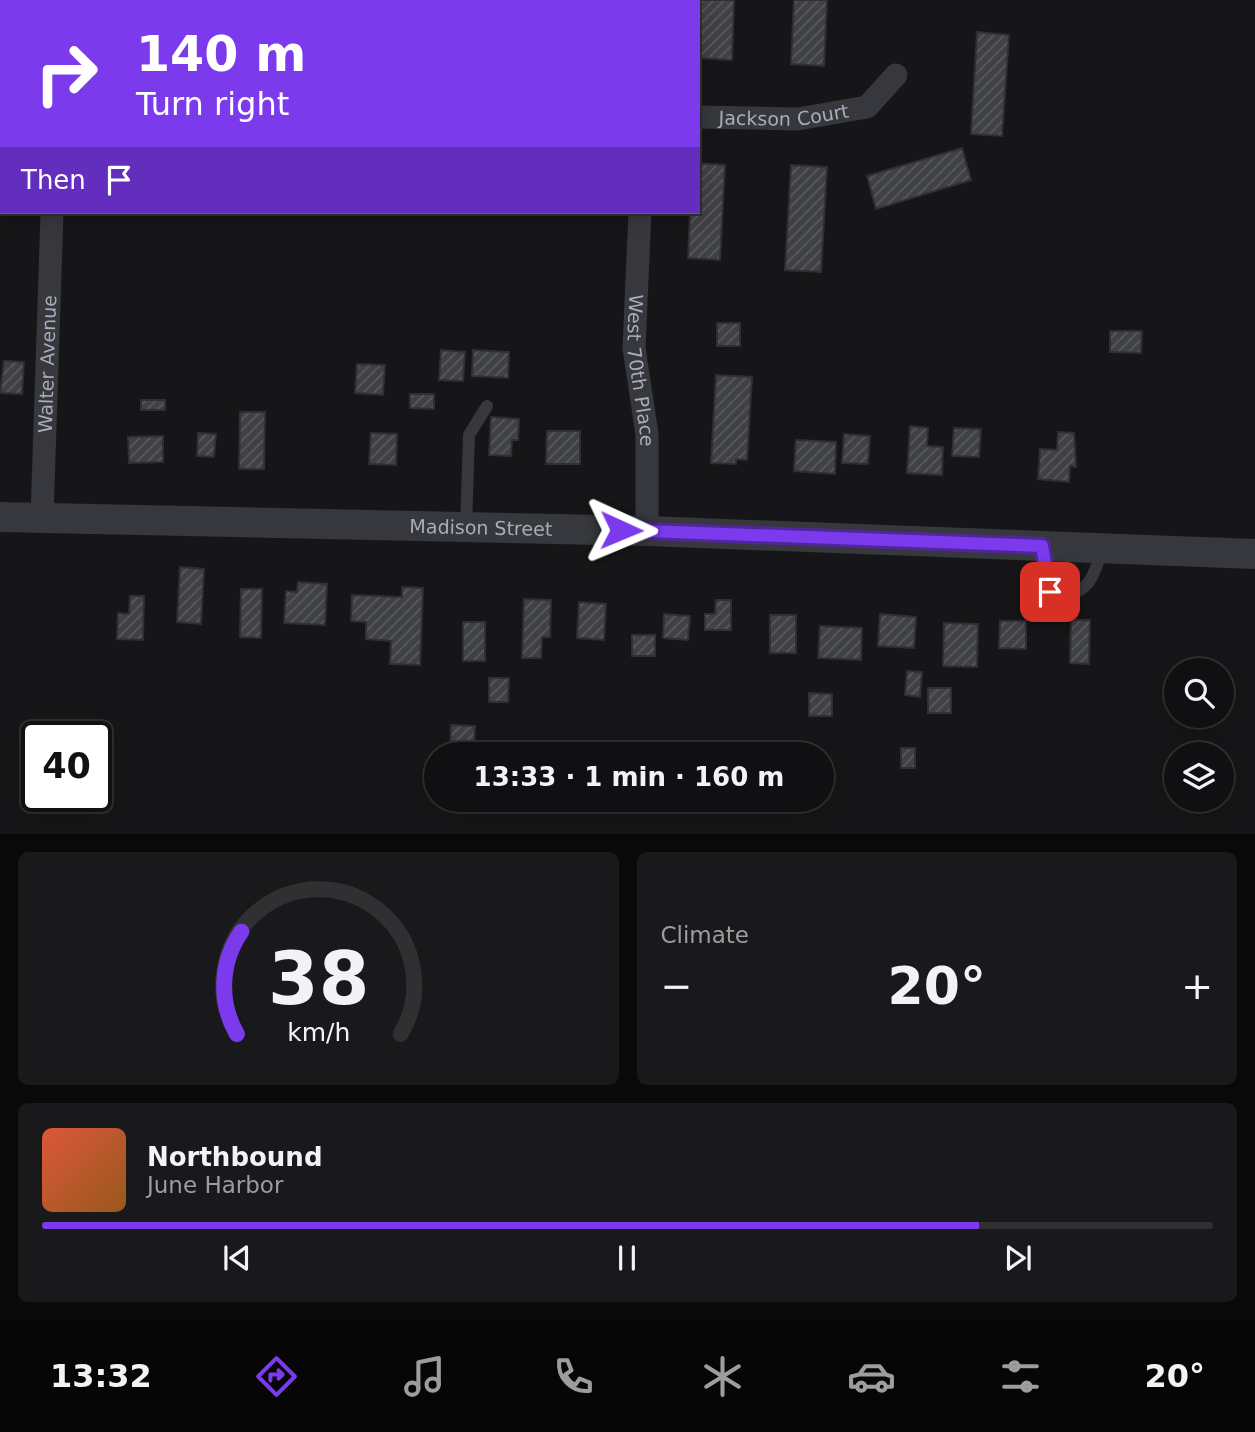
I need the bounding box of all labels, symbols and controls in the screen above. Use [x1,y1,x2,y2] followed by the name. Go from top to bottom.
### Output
[136,26,306,83] text: 140 m
[21,28,112,119] icon: right
[136,85,289,123] text: Turn right
[717,99,850,130] street label: Jackson Court
[100,161,138,199] icon: arrive
[21,165,86,195] text: Then
[623,294,658,446] street label: West 70th Place
[34,295,60,433] street label: Walter Avenue
[584,493,658,567] position arrow
[409,515,553,540] street label: Madison Street
[1020,562,1080,622] pin
[1031,573,1069,611] icon: arrive
[1164,658,1234,812] map controls
[1164,658,1234,728] button: search
[21,721,112,812] speed limit sign: 40
[1164,742,1234,812] button: layers
[474,762,784,792] text: 13:33 · 1 min · 160 m
[661,922,749,948] text: Climate
[268,937,369,1022] text: 38
[888,956,986,1016] text: 20°
[661,964,692,1008] text: −
[1181,964,1213,1008] text: +
[287,1018,350,1047] text: km/h
[147,1142,323,1172] text: Northbound
[147,1172,283,1198] text: June Harbor
[218,1239,256,1277] icon: previous
[608,1239,646,1277] icon: pause
[999,1239,1037,1277] icon: next
[252,1352,301,1401] icon: directions
[400,1352,449,1401] icon: music
[549,1352,598,1401] icon: phone
[698,1352,747,1401] icon: climate
[847,1352,896,1401] icon: car
[996,1352,1045,1401] icon: filters
[50,1357,152,1395] text: 13:32
[1144,1357,1205,1395] text: 20°

